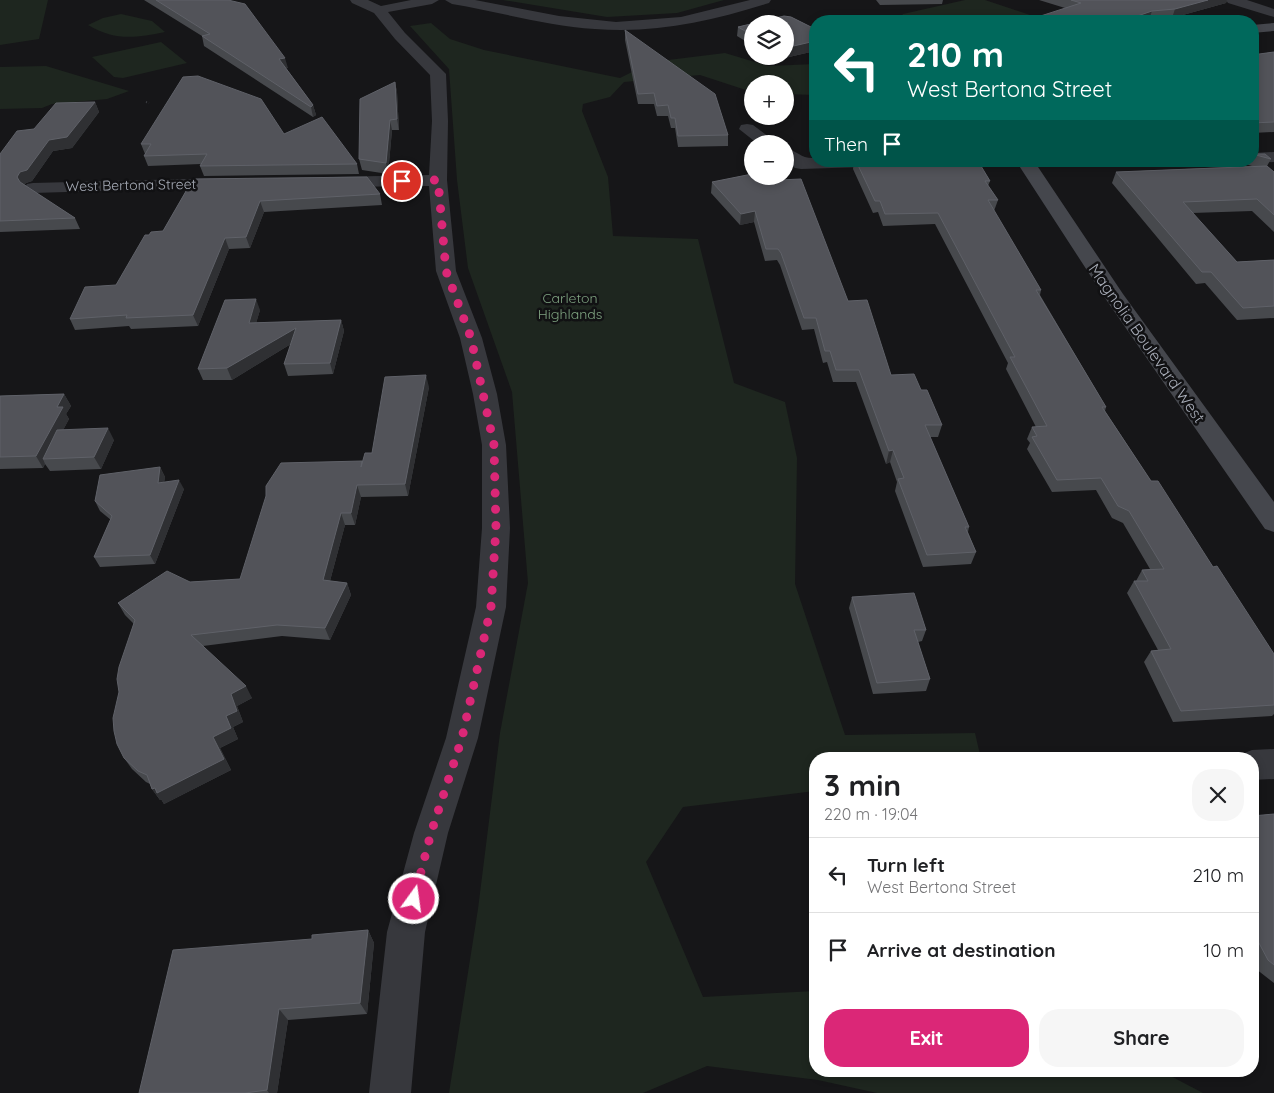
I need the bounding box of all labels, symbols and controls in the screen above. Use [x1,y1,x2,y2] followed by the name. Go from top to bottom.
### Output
[744,15,794,185] map controls
[744,15,794,65] button: layers
[907,32,1004,76] text: 210 m
[824,35,889,100] icon: left
[744,75,794,125] button: +
[907,75,1112,103] text: West Bertona Street
[878,130,906,158] icon: arrive
[824,132,868,156] text: Then
[744,135,794,185] button: −
[381,160,423,202] pin
[388,167,416,195] icon: arrive
[66,175,197,195] street label: West Bertona Street
[1084,260,1210,426] street label: Magnolia Boulevard West
[538,289,602,323] park label: Carleton Highlands
[824,766,901,804] text: 3 min
[1192,769,1244,821] button: close
[824,804,918,824] text: 220 m · 19:04
[867,853,945,877] text: Turn left
[824,861,852,889] icon: left
[1193,863,1244,887] text: 210 m
[387,872,439,924] position arrow
[867,877,1016,897] text: West Bertona Street
[824,936,852,964] icon: arrive
[867,938,1056,962] text: Arrive at destination
[1203,938,1244,962] text: 10 m
[824,1009,1029,1067] button: Exit
[1039,1009,1244,1067] button: Share

